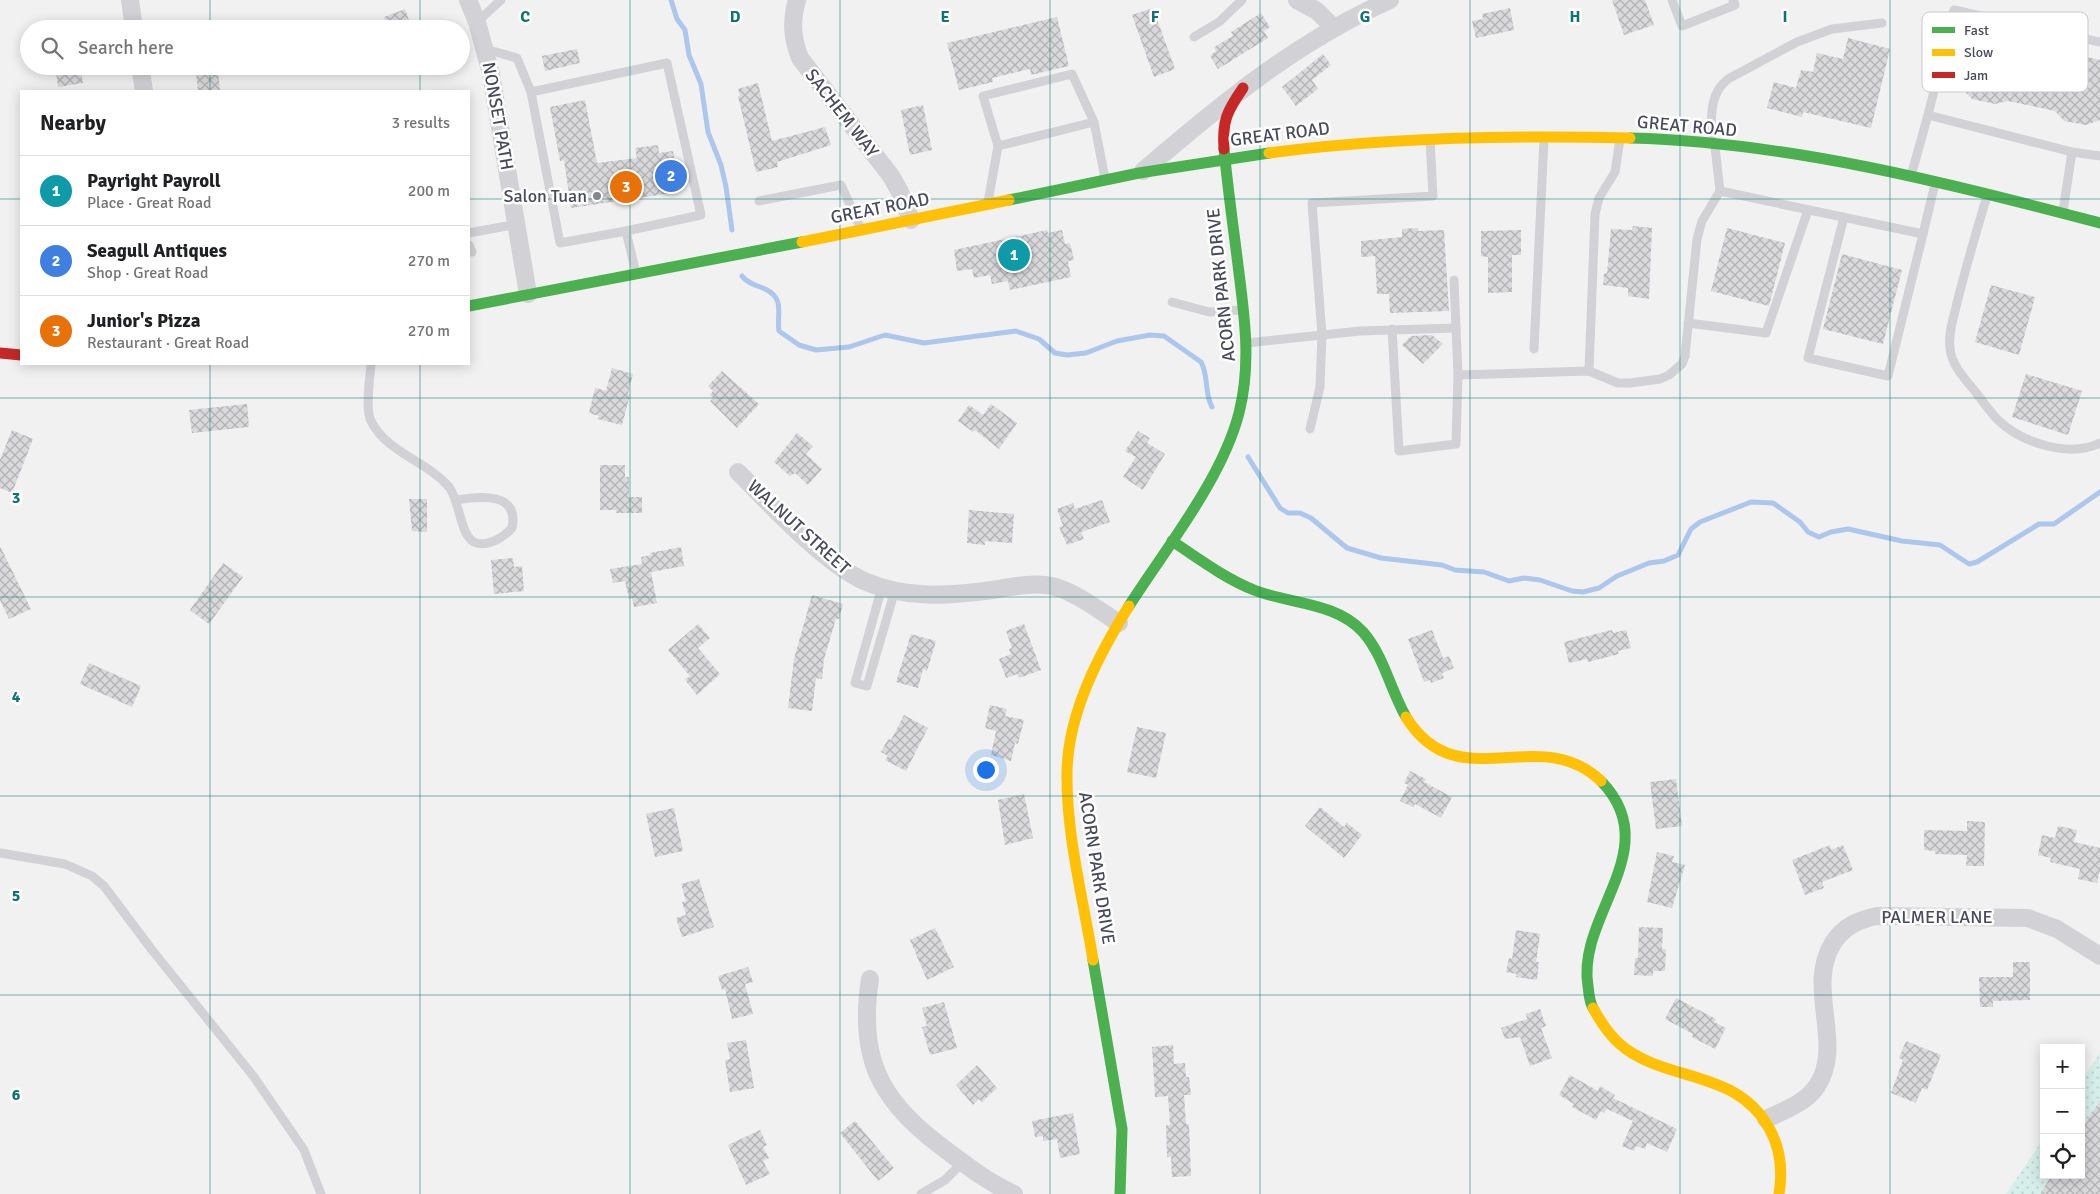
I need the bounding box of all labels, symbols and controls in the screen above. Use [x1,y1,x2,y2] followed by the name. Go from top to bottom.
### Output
[520,7,530,27] text: C
[730,7,741,27] text: D
[940,7,950,27] text: E
[1151,7,1160,27] text: F
[1360,7,1370,27] text: G
[1570,7,1580,27] text: H
[1782,7,1788,27] text: I
[1922,12,2088,92] legend
[20,20,470,75] search box
[1964,22,1989,39] text: Fast
[38,34,66,62] icon: search
[78,36,174,60] text: Search here
[1964,44,1993,61] text: Slow
[478,60,518,172] street label: NONSET PATH
[801,64,883,162] street label: SACHEM WAY
[1964,67,1988,84] text: Jam
[40,110,106,136] text: Nearby
[1636,111,1738,141] street label: GREAT ROAD
[391,113,450,133] text: 3 results
[1229,117,1331,151] street label: GREAT ROAD
[655,157,687,195] pin: 2
[610,168,642,206] pin: 3
[87,169,221,193] text: Payright Payroll
[52,181,60,201] text: 1
[408,181,450,201] text: 200 m
[503,185,587,207] place label: Salon Tuan
[829,188,931,228] street label: GREAT ROAD
[591,190,603,202] marker: Salon Tuan
[87,193,211,213] text: Place · Great Road
[1202,207,1240,363] street label: ACORN PARK DRIVE
[998,236,1030,274] pin: 1
[87,239,227,263] text: Seagull Antiques
[52,251,60,271] text: 2
[408,251,450,271] text: 270 m
[87,263,209,283] text: Shop · Great Road
[87,309,201,333] text: Junior's Pizza
[52,321,60,341] text: 3
[408,321,450,341] text: 270 m
[87,333,249,353] text: Restaurant · Great Road
[743,475,855,579] street label: WALNUT STREET
[12,488,20,508] text: 3
[12,687,21,707] text: 4
[973,757,999,783] your location
[1074,790,1120,946] street label: ACORN PARK DRIVE
[12,886,20,906] text: 5
[1881,906,1993,928] street label: PALMER LANE
[2040,1044,2085,1179] map controls
[2040,1044,2085,1089] button: +
[12,1085,21,1105] text: 6
[2040,1089,2085,1134] button: −
[2040,1134,2085,1179] button: locate

